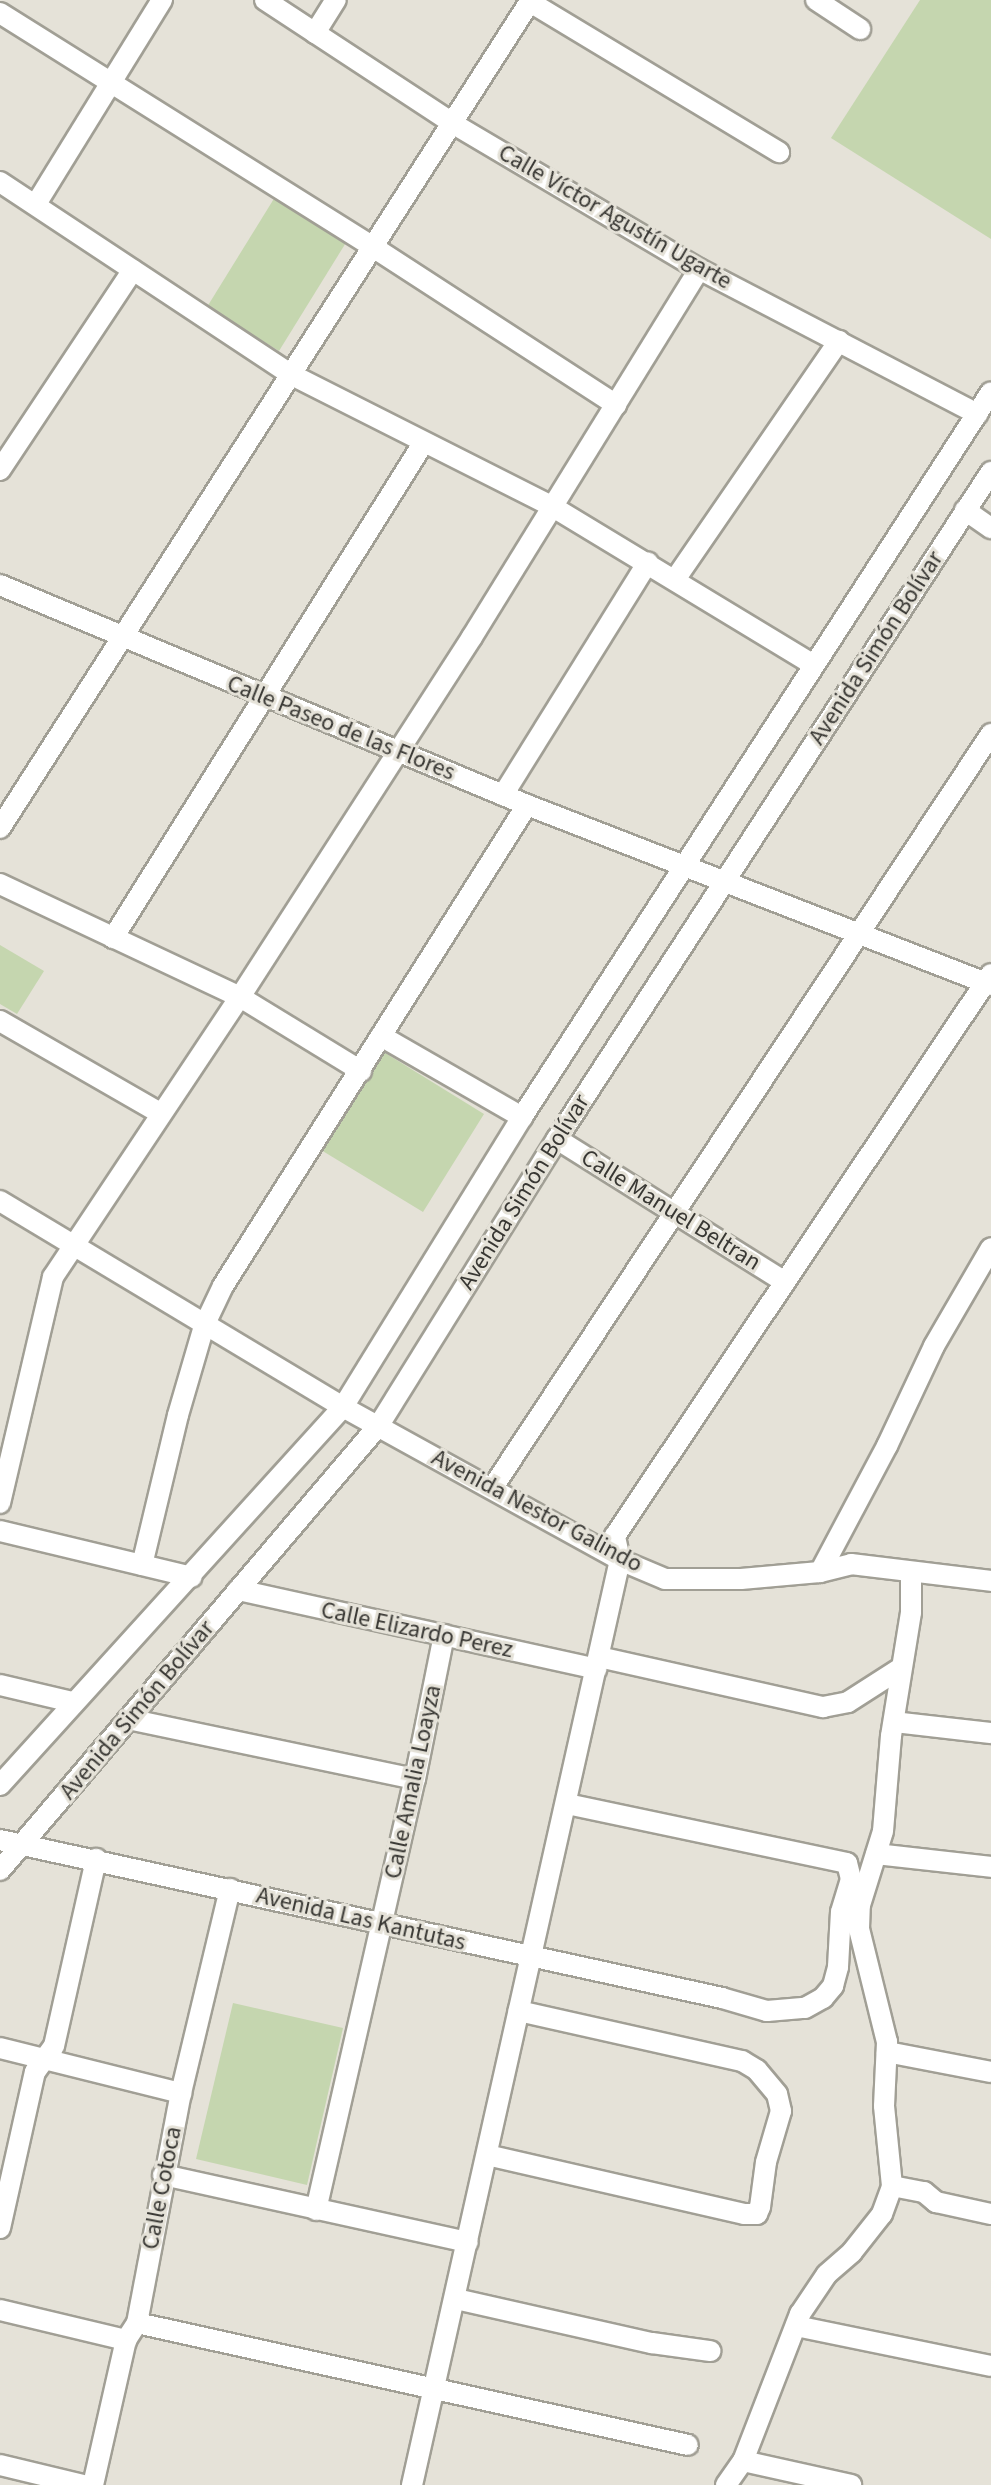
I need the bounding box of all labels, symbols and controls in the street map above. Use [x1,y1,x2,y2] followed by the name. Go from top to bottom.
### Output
[493,138,737,296] street label: Calle Víctor Agustín Ugarte
[803,546,949,750] street label: Avenida Simón Bolívar
[223,669,459,787] street label: Calle Paseo de las Flores
[452,1089,596,1295] street label: Avenida Simón Bolívar
[576,1143,766,1277] street label: Calle Manuel Beltran
[427,1443,647,1579] street label: Avenida Nestor Galindo
[318,1596,516,1664] street label: Calle Elizardo Perez
[54,1615,220,1805] street label: Avenida Simón Bolívar
[378,1683,448,1881] street label: Calle Amalia Loayza
[254,1881,468,1957] street label: Avenida Las Kantutas
[136,2124,188,2252] street label: Calle Cotoca

